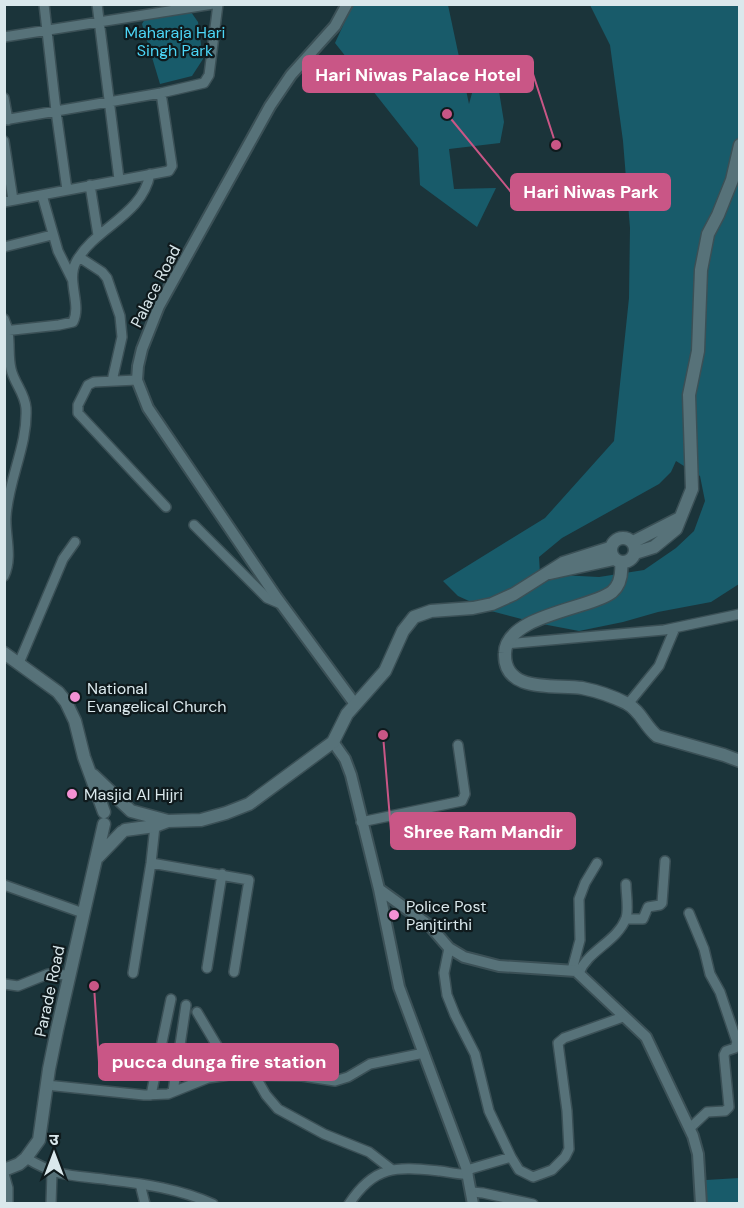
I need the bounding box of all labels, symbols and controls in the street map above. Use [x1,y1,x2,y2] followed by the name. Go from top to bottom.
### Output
[125,22,225,61] park label: Maharaja Hari Singh Park
[303,56,533,92] callout: Hari Niwas Palace Hotel
[315,63,521,87] text: Hari Niwas Palace Hotel
[511,174,670,210] callout: Hari Niwas Park
[523,180,659,204] text: Hari Niwas Park
[126,242,185,331] street label: Palace Road
[87,678,227,717] place label: National Evangelical Church
[68,690,82,704] marker: National Evangelical Church
[84,784,183,805] place label: Masjid Al Hijri
[65,787,79,801] marker: Masjid Al Hijri
[391,813,575,849] callout: Shree Ram Mandir
[403,820,563,844] text: Shree Ram Mandir
[406,896,486,935] place label: Police Post Panjtirthi
[387,908,401,922] marker: Police Post Panjtirthi
[30,943,69,1039] street label: Parade Road
[99,1044,338,1080] callout: pucca dunga fire station
[112,1050,326,1074] text: pucca dunga fire station
[24,1124,84,1184] north arrow
[49,1129,59,1150] text: उ

